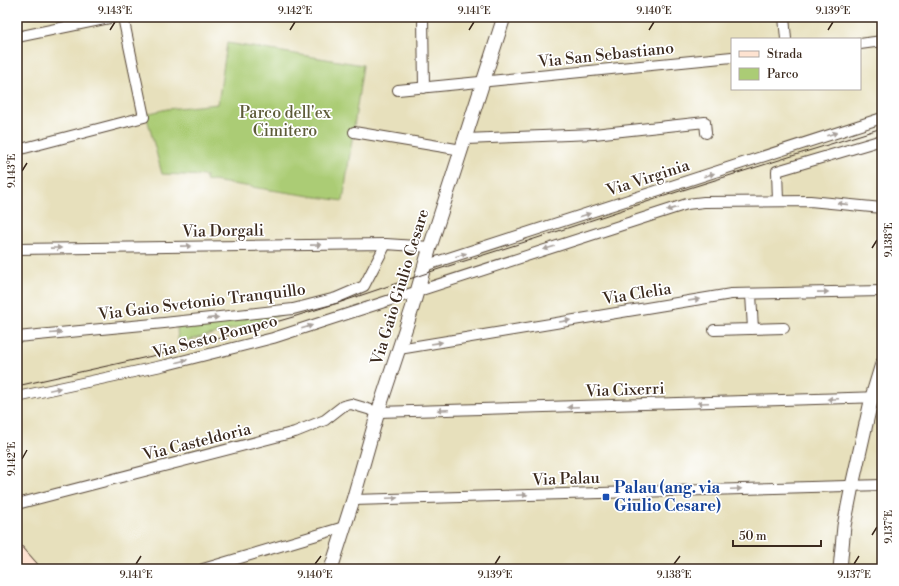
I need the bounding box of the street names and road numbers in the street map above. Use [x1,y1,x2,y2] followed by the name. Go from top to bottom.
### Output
[536,38,675,72] street label: Via San Sebastiano
[603,155,693,201] street label: Via Virginia
[366,207,433,368] street label: Via Gaio Giulio Cesare
[181,220,264,242] street label: Via Dorgali
[96,279,307,325] street label: Via Gaio Svetonio Tranquillo
[600,279,674,309] street label: Via Clelia
[149,311,280,364] street label: Via Sesto Pompeo
[584,379,665,401] street label: Via Cixerri
[140,419,254,465] street label: Via Casteldoria
[531,468,600,490] street label: Via Palau

